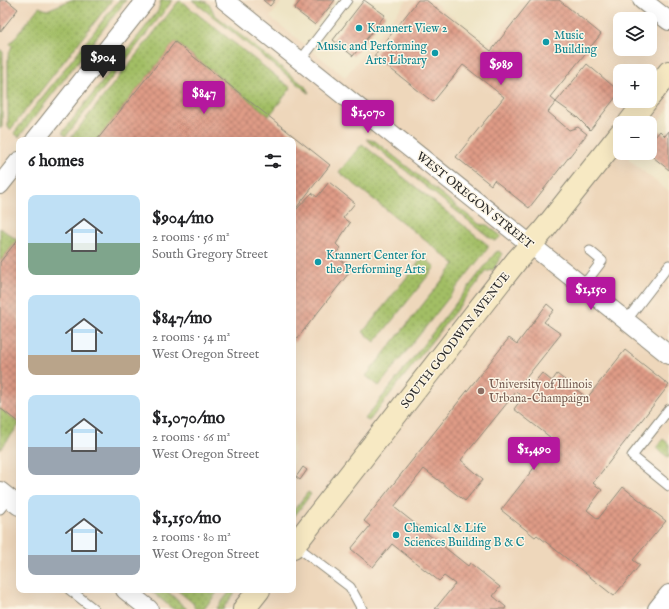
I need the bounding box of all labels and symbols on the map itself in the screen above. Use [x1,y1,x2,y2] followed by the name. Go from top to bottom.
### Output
[367,21,448,36] place label: Krannert View 2
[354,23,364,33] marker: Krannert View 2
[554,28,598,57] place label: Music Building
[541,37,551,47] marker: Music Building
[317,39,427,68] place label: Music and Performing Arts Library
[79,45,127,79] pin: $904
[430,48,440,58] marker: Music and Performing Arts Library
[477,52,525,86] pin: $989
[180,81,228,115] pin: $847
[335,100,401,134] pin: $1,070
[413,149,536,252] street label: WEST OREGON STREET
[326,248,427,277] place label: Krannert Center for the Performing Arts
[313,257,323,267] marker: Krannert Center for the Performing Arts
[397,269,513,411] street label: SOUTH GOODWIN AVENUE
[558,277,624,311] pin: $1,150
[489,377,592,407] place label: University of Illinois Urbana-Champaign
[476,386,486,396] marker: University of Illinois Urbana-Champaign
[501,437,567,471] pin: $1,490
[404,521,525,550] place label: Chemical & Life Sciences Building B & C
[391,530,401,540] marker: Chemical & Life Sciences Building B & C

